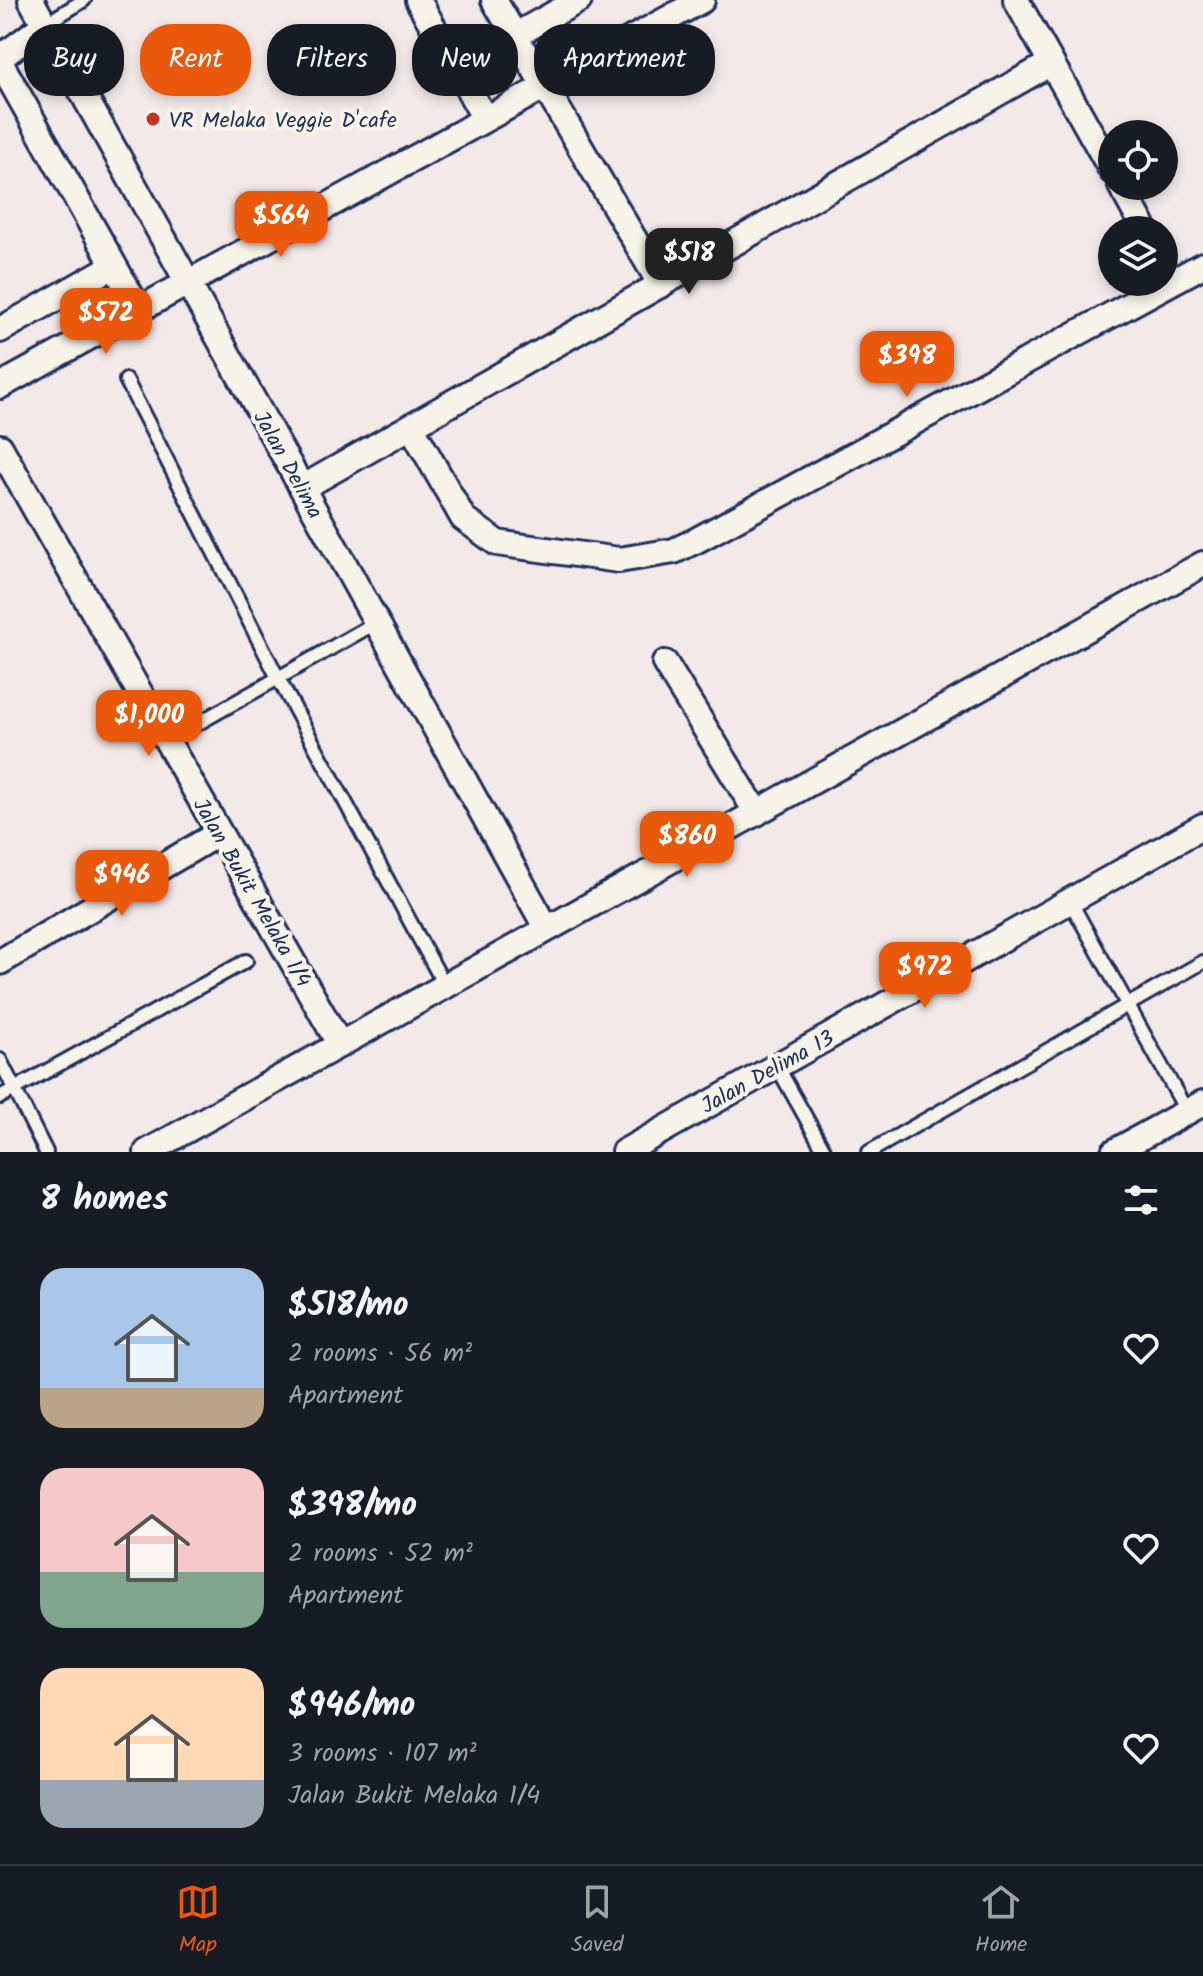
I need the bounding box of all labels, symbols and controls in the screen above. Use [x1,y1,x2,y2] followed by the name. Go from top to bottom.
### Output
[24,24,124,96] chip: Buy
[140,24,251,96] chip: Rent
[267,24,396,96] chip: Filters
[412,24,518,96] chip: New
[534,24,715,96] chip: Apartment
[169,104,397,139] place label: VR Melaka Veggie D'cafe
[144,110,162,128] marker: VR Melaka Veggie D'cafe
[1098,120,1178,296] map controls
[1098,120,1178,200] button: locate
[234,191,328,259] pin: $564
[253,196,309,238] text: $564
[1098,216,1178,296] button: layers
[642,228,736,296] pin: $518
[663,233,715,275] text: $518
[59,288,153,356] pin: $572
[78,293,134,335] text: $572
[860,331,954,399] pin: $398
[878,336,936,378] text: $398
[243,405,331,526] street label: Jalan Delima
[84,690,214,758] pin: $1,000
[114,695,184,737] text: $1,000
[182,792,319,994] street label: Jalan Bukit Melaka 1/4
[640,811,734,879] pin: $860
[658,816,716,858] text: $860
[75,850,169,918] pin: $946
[94,855,150,897] text: $946
[878,942,972,1010] pin: $972
[897,947,953,989] text: $972
[695,1022,841,1124] street label: Jalan Delima 13
[40,1173,168,1227] text: 8 homes
[1119,1178,1163,1222] icon: filters
[288,1279,409,1333] text: $518/mo
[104,1300,200,1396] icon: home
[1119,1326,1163,1370] icon: heart
[288,1333,472,1375] text: 2 rooms · 56 m²
[288,1375,403,1417] text: Apartment
[288,1479,417,1533] text: $398/mo
[104,1500,200,1596] icon: home
[1119,1526,1163,1570] icon: heart
[288,1533,473,1575] text: 2 rooms · 52 m²
[288,1575,403,1617] text: Apartment
[288,1679,415,1733] text: $946/mo
[104,1700,200,1796] icon: home
[1119,1726,1163,1770] icon: heart
[288,1733,477,1775] text: 3 rooms · 107 m²
[288,1775,540,1817] text: Jalan Bukit Melaka 1/4
[176,1880,220,1963] tab: Map
[571,1880,624,1963] tab: Saved
[975,1880,1027,1963] tab: Home

